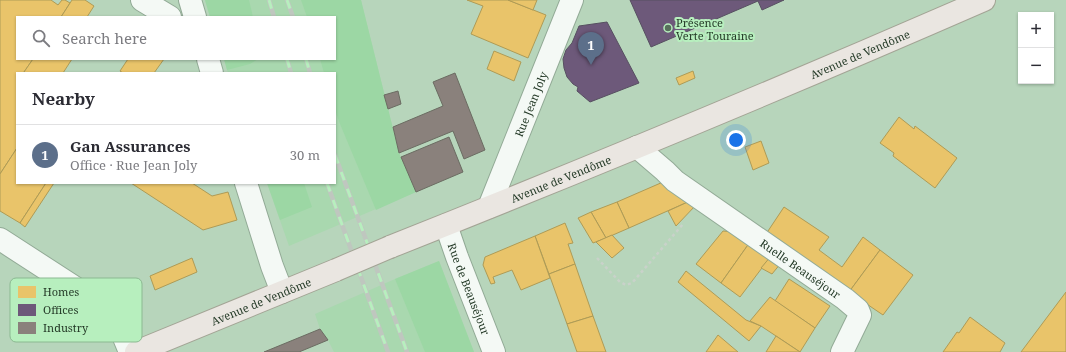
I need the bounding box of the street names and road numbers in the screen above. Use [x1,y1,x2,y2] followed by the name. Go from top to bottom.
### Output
[808,26,912,82] street label: Avenue de Vendôme
[511,68,550,139] street label: Rue Jean Joly
[508,151,613,205] street label: Avenue de Vendôme
[757,235,845,302] street label: Ruelle Beauséjour
[445,241,494,338] street label: Rue de Beauséjour
[209,274,313,328] street label: Avenue de Vendôme

